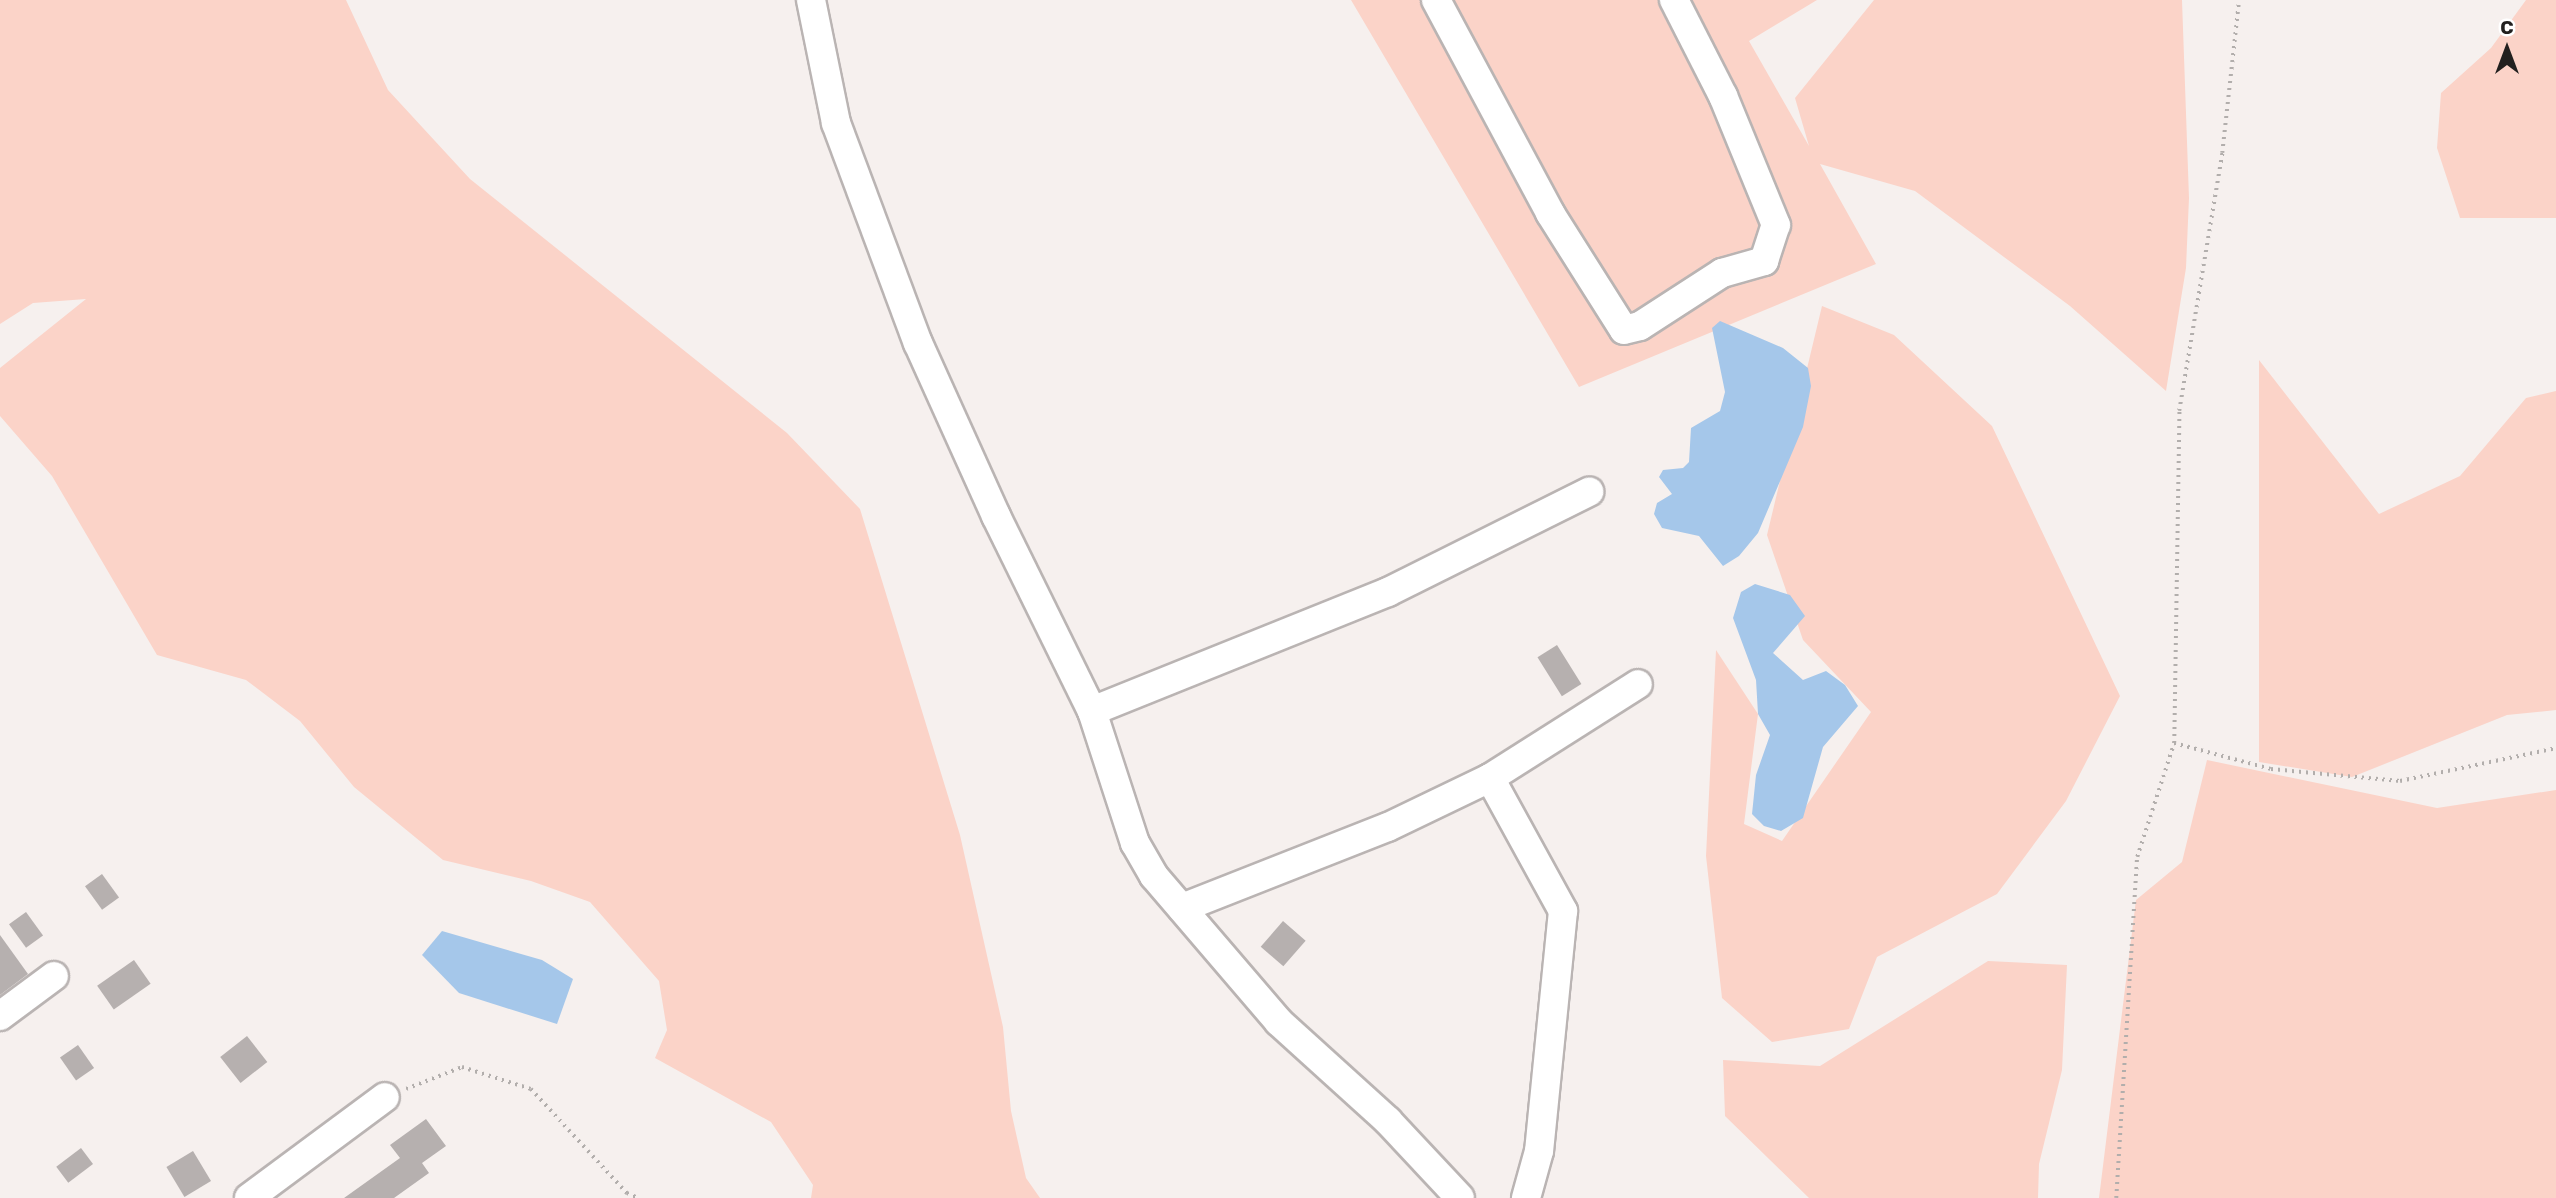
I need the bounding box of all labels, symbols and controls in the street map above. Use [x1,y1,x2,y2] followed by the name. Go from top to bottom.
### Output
[2472,14,2542,84] north arrow
[2500,16,2514,39] text: С

